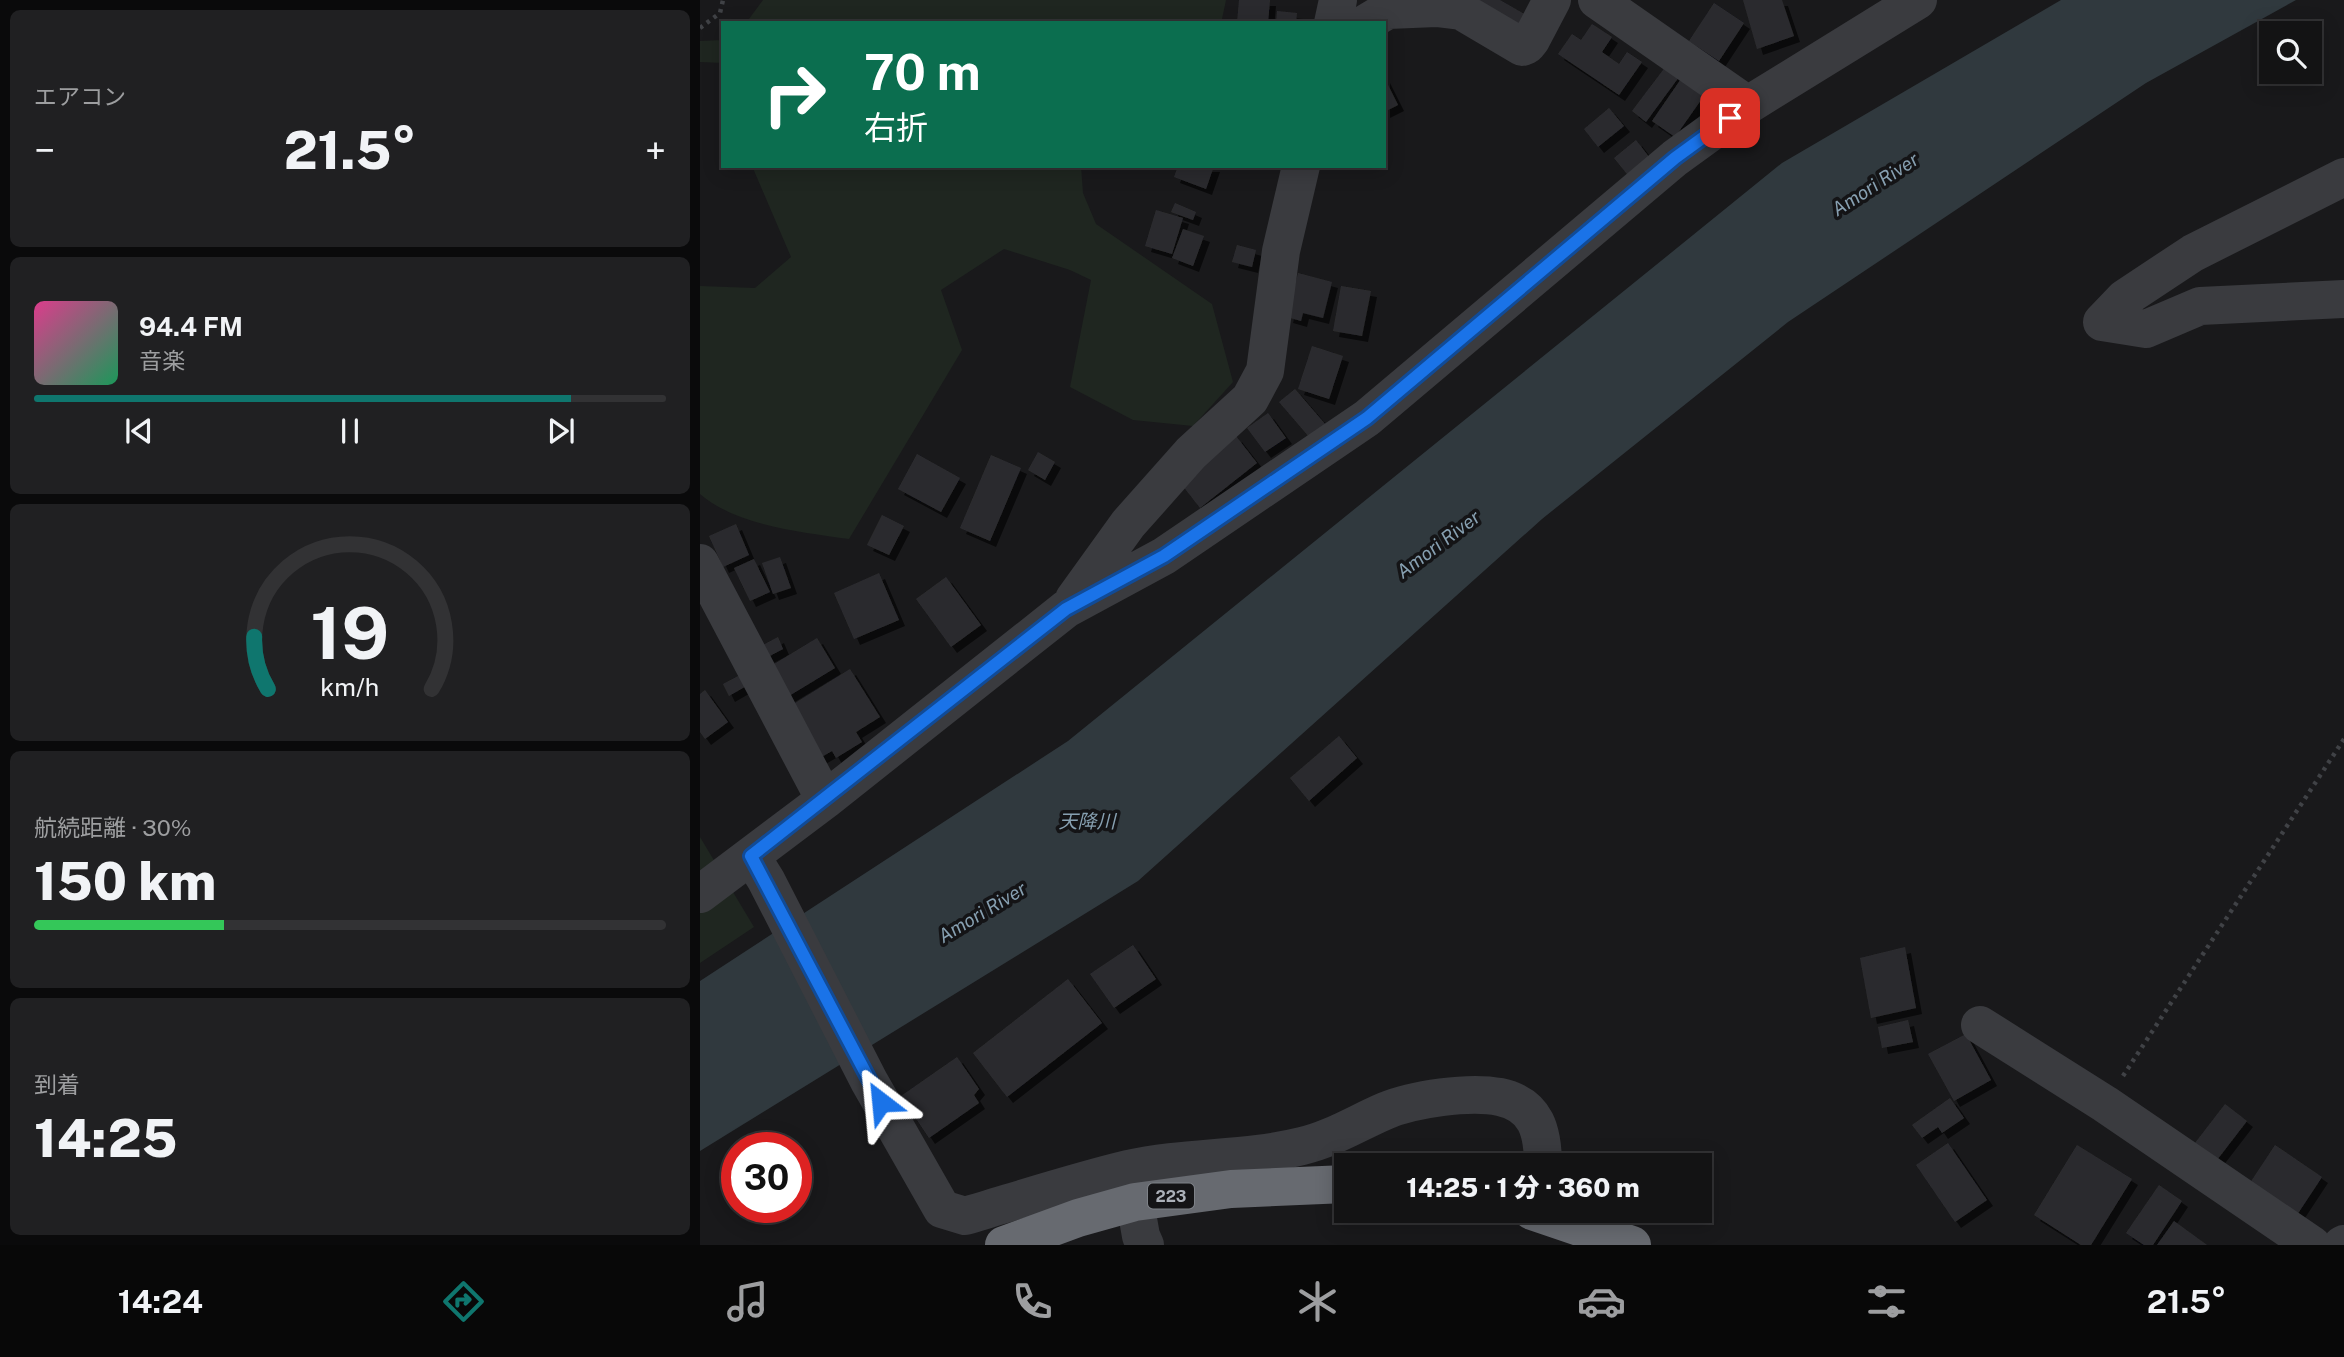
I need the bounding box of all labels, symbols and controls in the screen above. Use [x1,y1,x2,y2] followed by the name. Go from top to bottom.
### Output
[2259,21,2322,84] map controls
[2259,21,2322,84] button: search
[864,43,981,101] text: 70 m
[749,49,840,140] icon: right
[34,83,126,110] text: エアコン
[1700,88,1760,148] pin
[1711,99,1749,137] icon: arrive
[864,109,928,146] text: 右折
[284,120,416,181] text: 21.5°
[34,128,55,173] text: −
[645,128,666,173] text: +
[1828,147,1923,220] water label: Amori River
[139,311,243,342] text: 94.4 FM
[139,347,185,374] text: 音楽
[120,412,158,450] icon: previous
[331,412,369,450] icon: pause
[542,412,580,450] icon: next
[1392,505,1485,583] water label: Amori River
[310,590,390,675] text: 19
[321,671,379,701] text: km/h
[1058,810,1117,832] water label: 天降川
[34,814,192,841] text: 航続距離 · 30%
[34,851,216,912] text: 150 km
[934,877,1031,947] water label: Amori River
[844,1065,918,1139] position arrow
[34,1071,80,1098] text: 到着
[34,1108,178,1169] text: 14:25
[721,1132,812,1223] speed limit sign: 30
[1406,1172,1640,1203] text: 14:25 · 1 分 · 360 m
[1148,1184,1194,1208] road number: 223
[439,1277,488,1326] icon: directions
[723,1277,772,1326] icon: music
[1008,1277,1057,1326] icon: phone
[1293,1277,1342,1326] icon: climate
[1577,1277,1626,1326] icon: car
[1862,1277,1911,1326] icon: filters
[118,1283,203,1320] text: 14:24
[2147,1283,2226,1320] text: 21.5°

